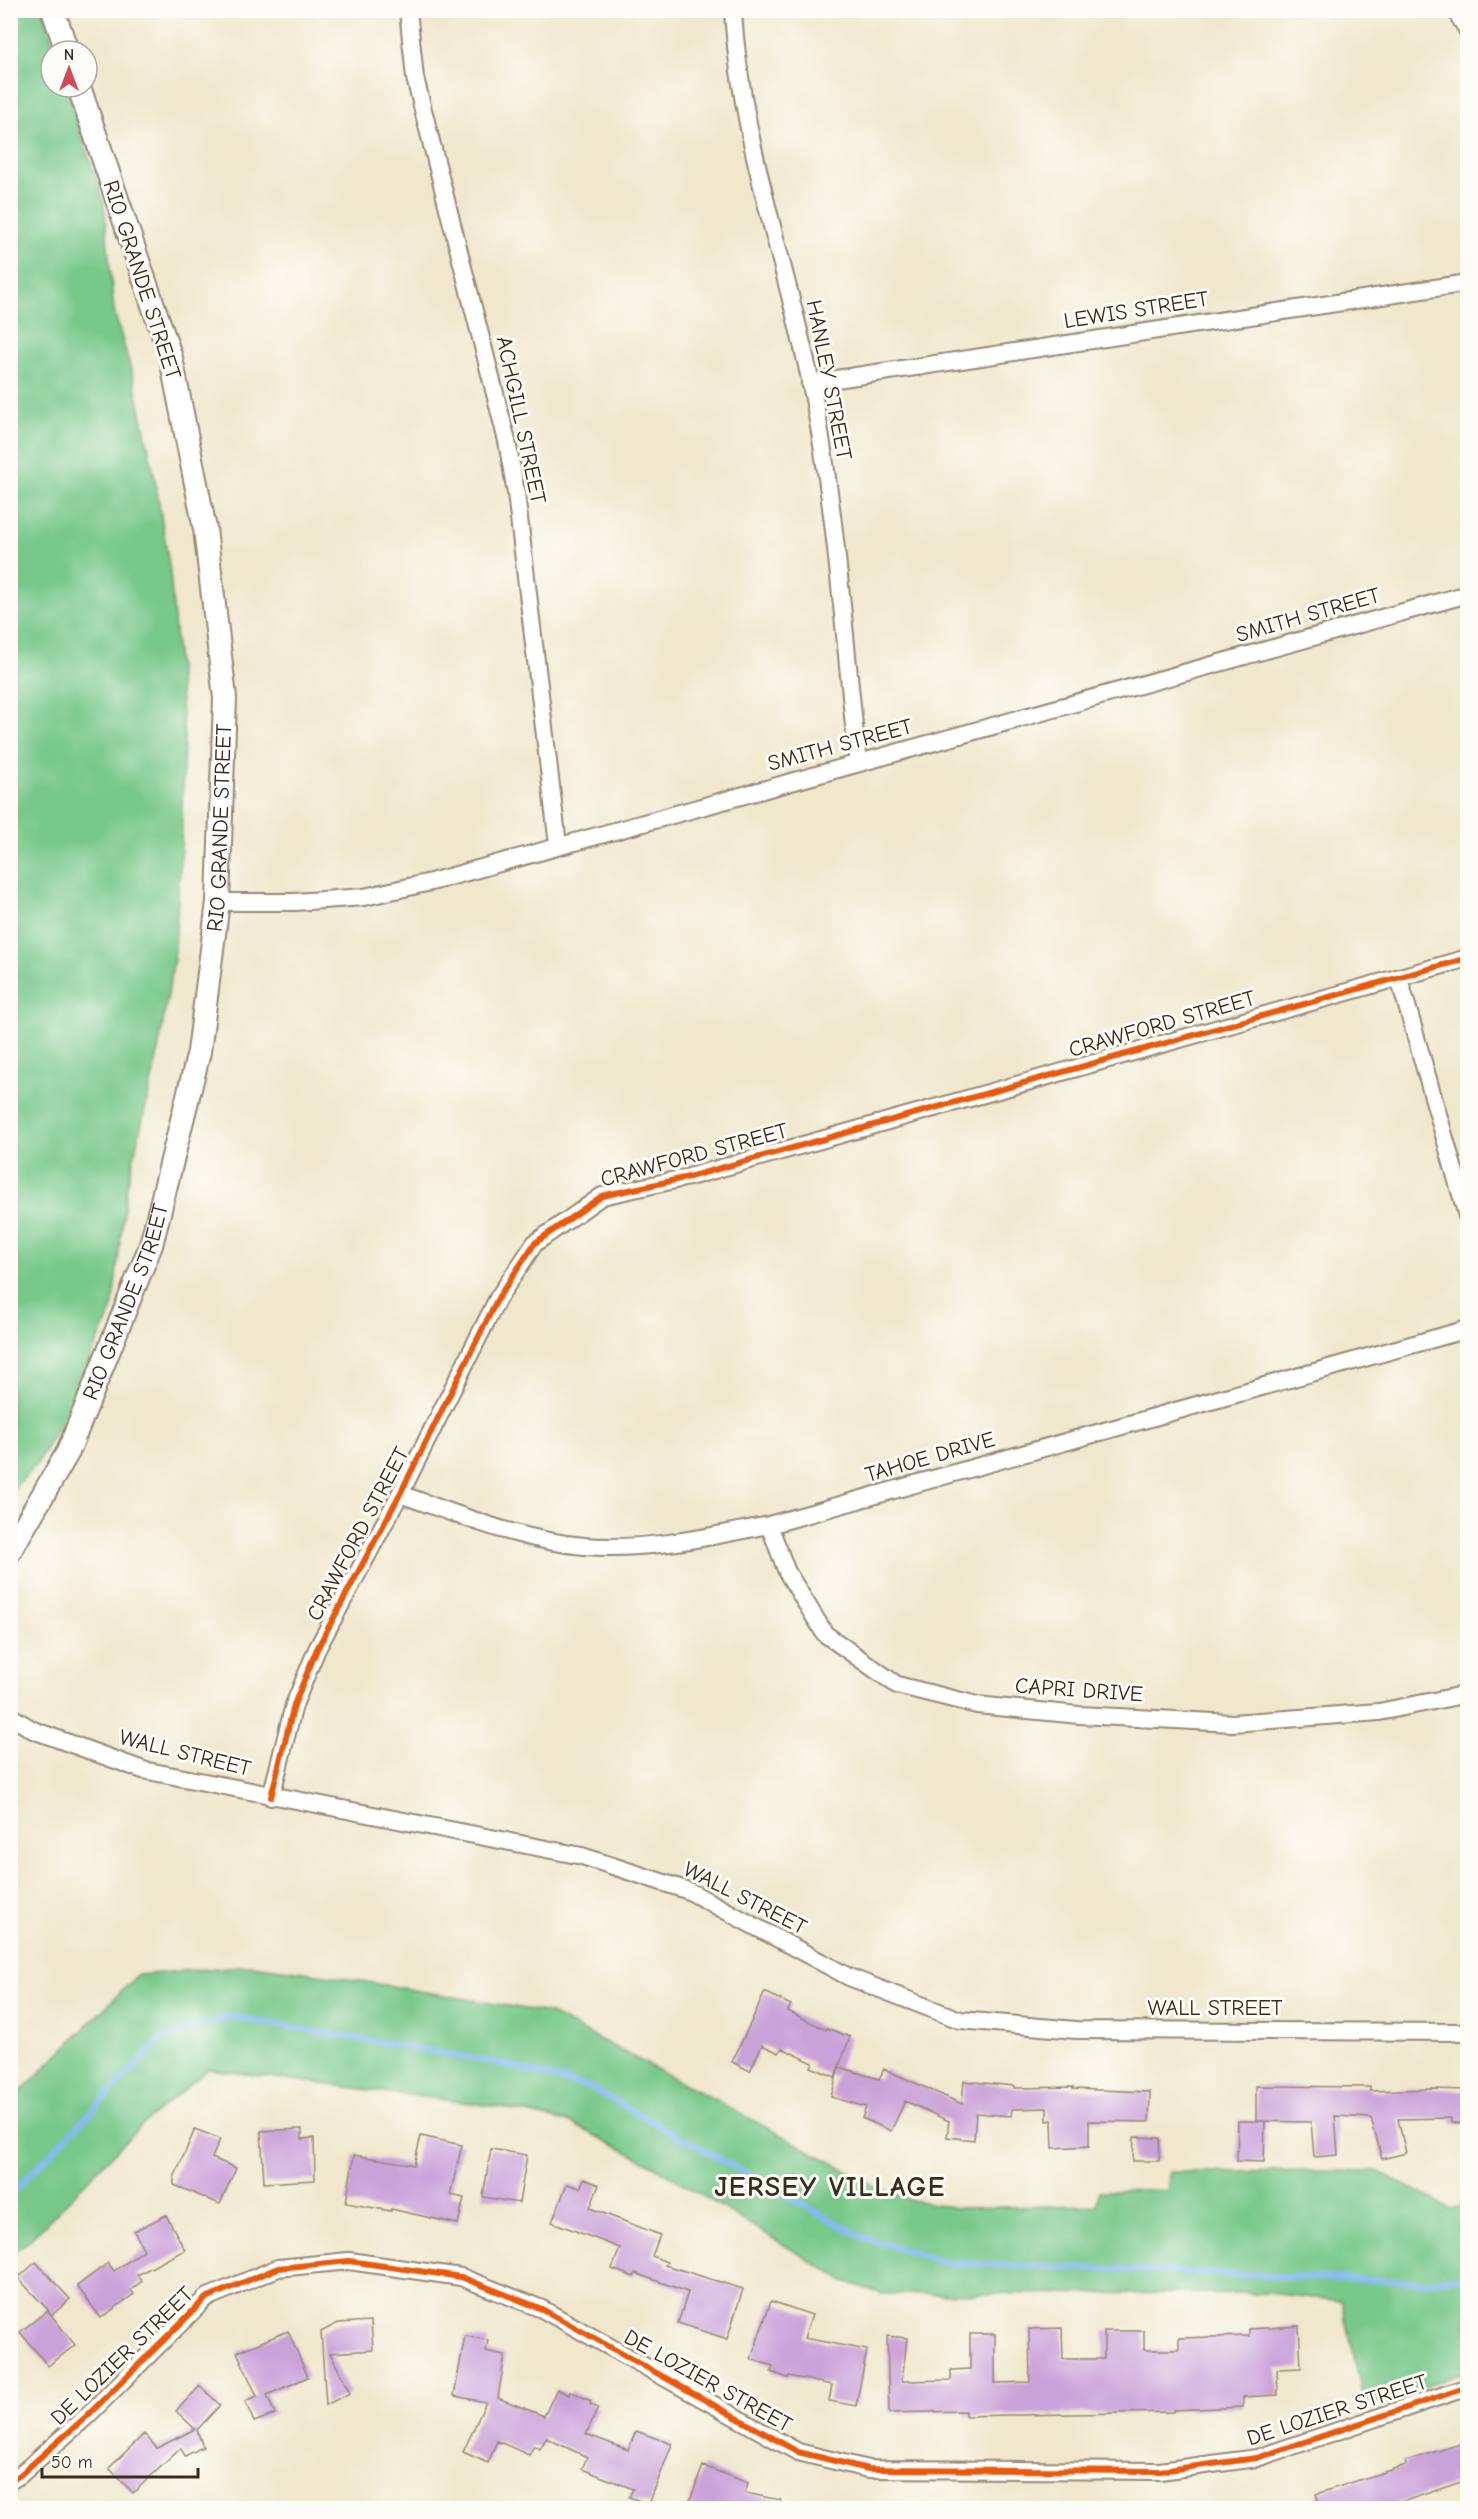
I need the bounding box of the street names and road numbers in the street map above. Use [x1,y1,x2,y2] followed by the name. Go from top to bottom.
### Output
[98,177,187,383] street label: RIO GRANDE STREET
[1062,286,1211,334] street label: LEWIS STREET
[801,298,857,463] street label: HANLEY STREET
[491,334,552,507] street label: ACHGILL STREET
[1233,582,1384,648] street label: SMITH STREET
[765,713,916,777] street label: SMITH STREET
[201,723,237,933] street label: RIO GRANDE STREET
[1066,985,1259,1063] street label: CRAWFORD STREET
[598,1117,791,1193] street label: CRAWFORD STREET
[77,1200,174,1404] street label: RIO GRANDE STREET
[862,1426,998,1488] street label: TAHOE DRIVE
[301,1442,415,1625] street label: CRAWFORD STREET
[1014,1673,1144,1707] street label: CAPRI DRIVE
[116,1724,254,1782] street label: WALL STREET
[679,1856,811,1940] street label: WALL STREET
[1148,1995,1283,2021] street label: WALL STREET
[45,2281,199,2431] street label: DE LOZIER STREET
[619,2324,797,2438] street label: DE LOZIER STREET
[1244,2368,1431,2451] street label: DE LOZIER STREET

